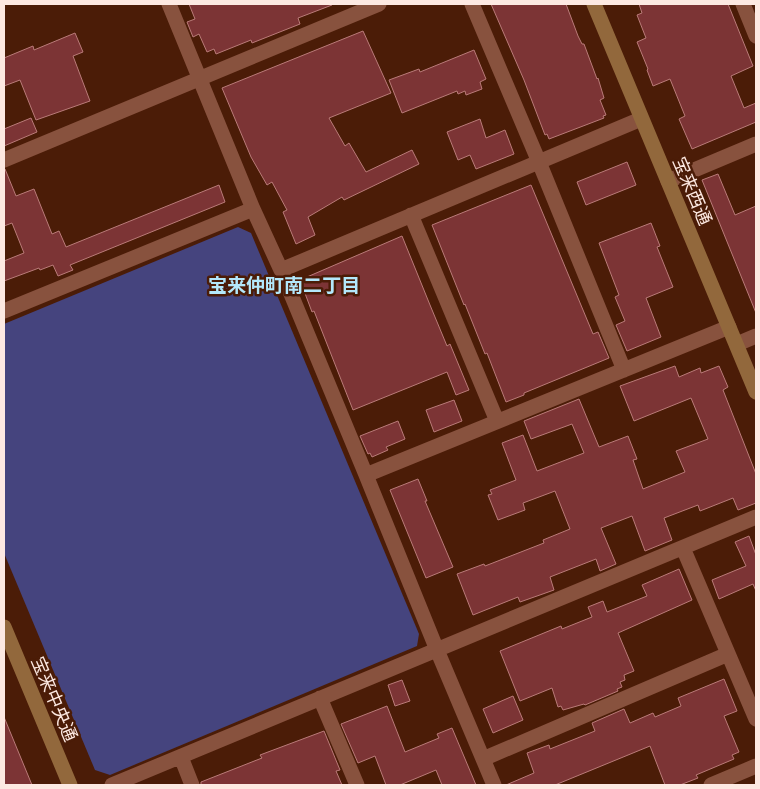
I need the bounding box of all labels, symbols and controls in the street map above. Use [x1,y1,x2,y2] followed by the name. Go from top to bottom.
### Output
[668,154,716,228] street label: 宝来西通
[208,274,360,297] district label: 宝来仲町南二丁目
[26,653,82,745] street label: 宝来中央通

